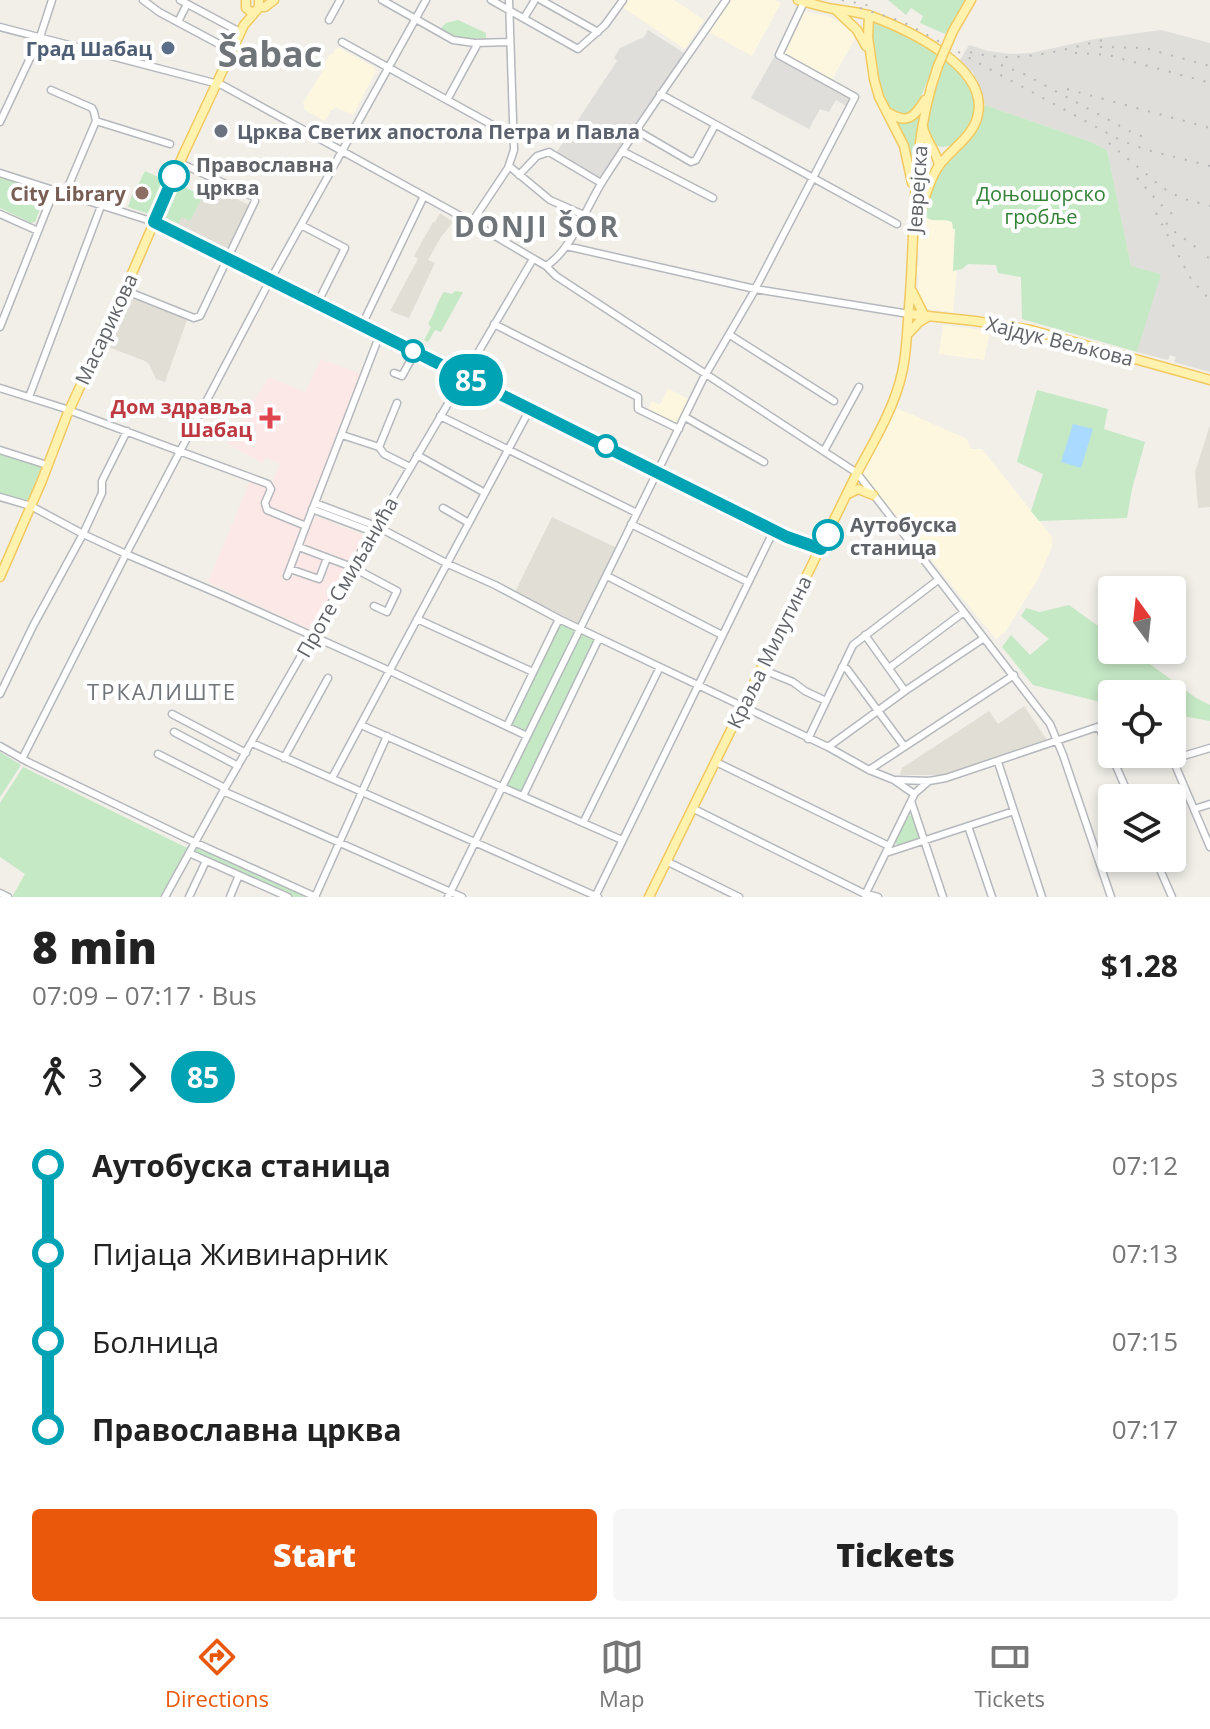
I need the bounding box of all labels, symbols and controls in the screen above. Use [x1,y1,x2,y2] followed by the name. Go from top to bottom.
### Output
[218,29,322,78] district label: Šabac
[26,35,152,62] place label: Град Шабац
[159,39,177,57] marker: Град Шабац
[237,118,640,145] place label: Црква Светих апостола Петра и Павла
[212,122,230,140] marker: Црква Светих апостола Петра и Павла
[900,144,934,236] street label: Јеврејска
[196,151,334,201] place label: Православна црква
[159,161,189,191] marker: Православна црква
[10,180,127,207] place label: City Library
[976,180,1106,230] park label: Доњошорско гробље
[133,184,151,202] marker: City Library
[454,207,620,245] district label: DONJI ŠOR
[68,269,144,389] street label: Масарикова
[984,310,1136,372] street label: Хајдук Вељкова
[402,340,424,362] unlabelled marker
[435,354,507,406] line badge: 85
[455,361,487,399] text: 85
[111,393,252,443] place label: Дом здравља Шабац
[259,407,281,429] marker: Дом здравља Шабац
[595,435,617,457] unlabelled marker
[290,492,404,662] street label: Проте Смиљанића
[850,511,957,561] place label: Аутобуска станица
[813,520,843,550] marker: Аутобуска станица
[720,571,818,733] street label: Краља Милутина
[1098,576,1186,664] north arrow
[1098,576,1186,872] map controls
[87,676,237,706] district label: ТРКАЛИШТЕ
[1098,680,1186,768] button: locate
[1098,784,1186,872] button: layers
[32,917,157,977] text: 8 min
[1101,945,1178,986] text: $1.28
[32,977,257,1013] text: 07:09 – 07:17 · Bus
[32,1055,76,1099] icon: walk
[115,1055,159,1099] icon: forward
[187,1058,219,1096] text: 85
[88,1059,103,1095] text: 3
[1091,1059,1178,1095] text: 3 stops
[92,1145,391,1186] text: Аутобуска станица
[1112,1147,1178,1183] text: 07:12
[92,1233,389,1274] text: Пијаца Живинарник
[1112,1235,1178,1271] text: 07:13
[92,1321,219,1362] text: Болница
[1112,1323,1178,1359] text: 07:15
[92,1409,402,1450] text: Православна црква
[1112,1411,1178,1447] text: 07:17
[32,1509,597,1601] button: Start
[613,1509,1178,1601] button: Tickets
[165,1635,269,1713] tab: Directions
[599,1635,645,1713] tab: Map
[975,1635,1045,1713] tab: Tickets

